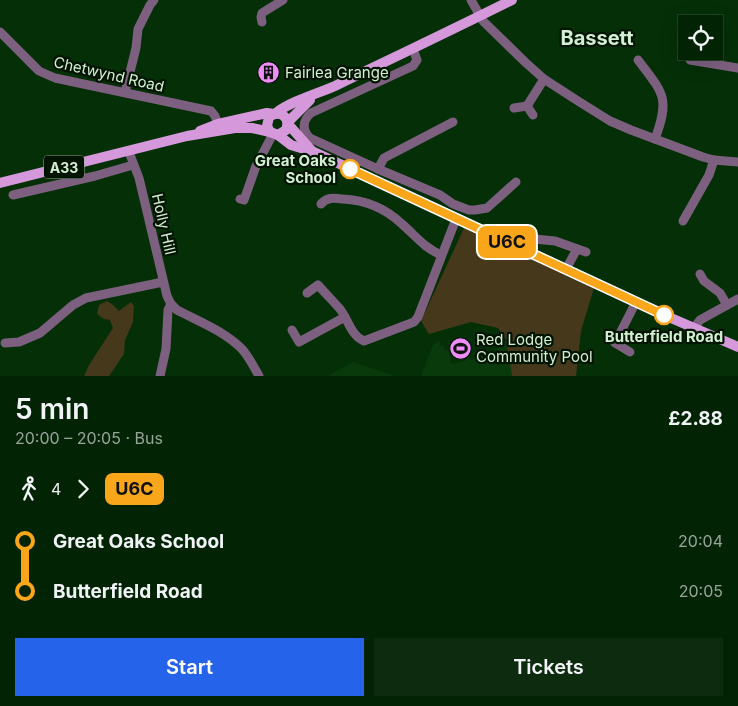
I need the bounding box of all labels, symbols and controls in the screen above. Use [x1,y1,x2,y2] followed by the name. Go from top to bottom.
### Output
[678,15,723,60] map controls
[678,15,723,60] button: locate
[560,26,634,50] district label: Bassett
[52,52,166,96] street label: Chetwynd Road
[257,60,281,84] building icon: Fairlea Grange
[285,63,389,82] place label: Fairlea Grange
[255,151,336,187] place label: Great Oaks School
[44,156,84,178] road number: A33
[340,159,360,179] marker: Great Oaks School
[148,192,180,256] street label: Holly Hill
[478,226,536,258] line badge: U6C
[488,231,526,252] text: U6C
[654,305,674,325] marker: Butterfield Road
[605,327,723,346] place label: Butterfield Road
[476,330,593,366] place label: Red Lodge Community Pool
[448,336,472,360] sports icon: Red Lodge Community Pool
[15,392,89,426] text: 5 min
[668,407,723,430] text: £2.88
[15,428,163,448] text: 20:00 – 20:05 · Bus
[15,475,43,503] icon: walk
[69,475,97,503] icon: forward
[115,478,154,499] text: U6C
[51,479,61,499] text: 4
[53,530,224,553] text: Great Oaks School
[678,531,723,551] text: 20:04
[53,580,203,603] text: Butterfield Road
[679,581,723,601] text: 20:05
[15,638,364,696] button: Start
[374,638,723,696] button: Tickets

